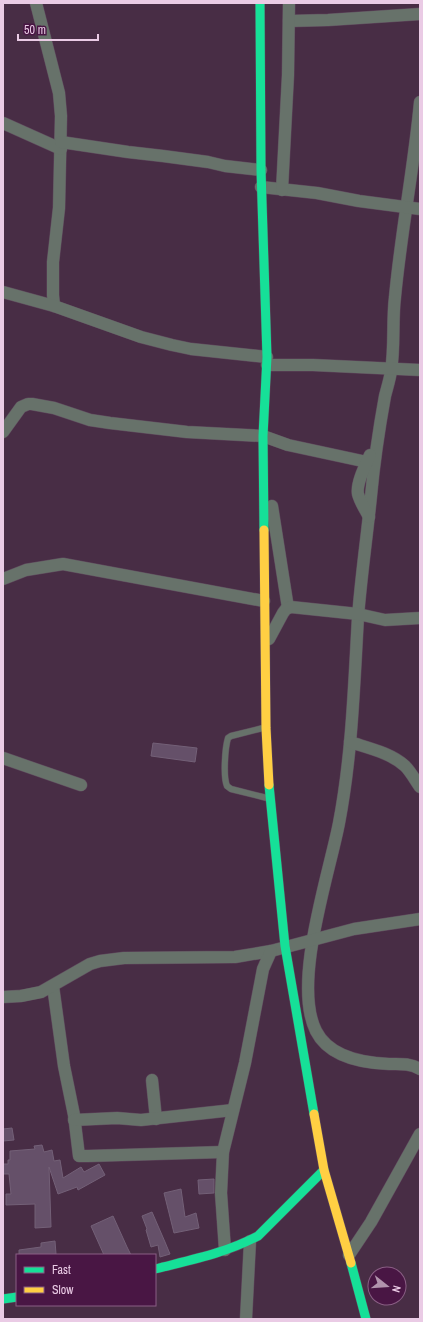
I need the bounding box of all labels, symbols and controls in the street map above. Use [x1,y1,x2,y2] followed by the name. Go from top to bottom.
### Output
[18,16,98,42] scale bar
[24,22,46,38] text: 50 m
[16,1254,156,1306] legend
[52,1262,71,1278] text: Fast
[367,1266,407,1306] north arrow
[52,1282,74,1298] text: Slow
[389,1284,404,1294] text: N

